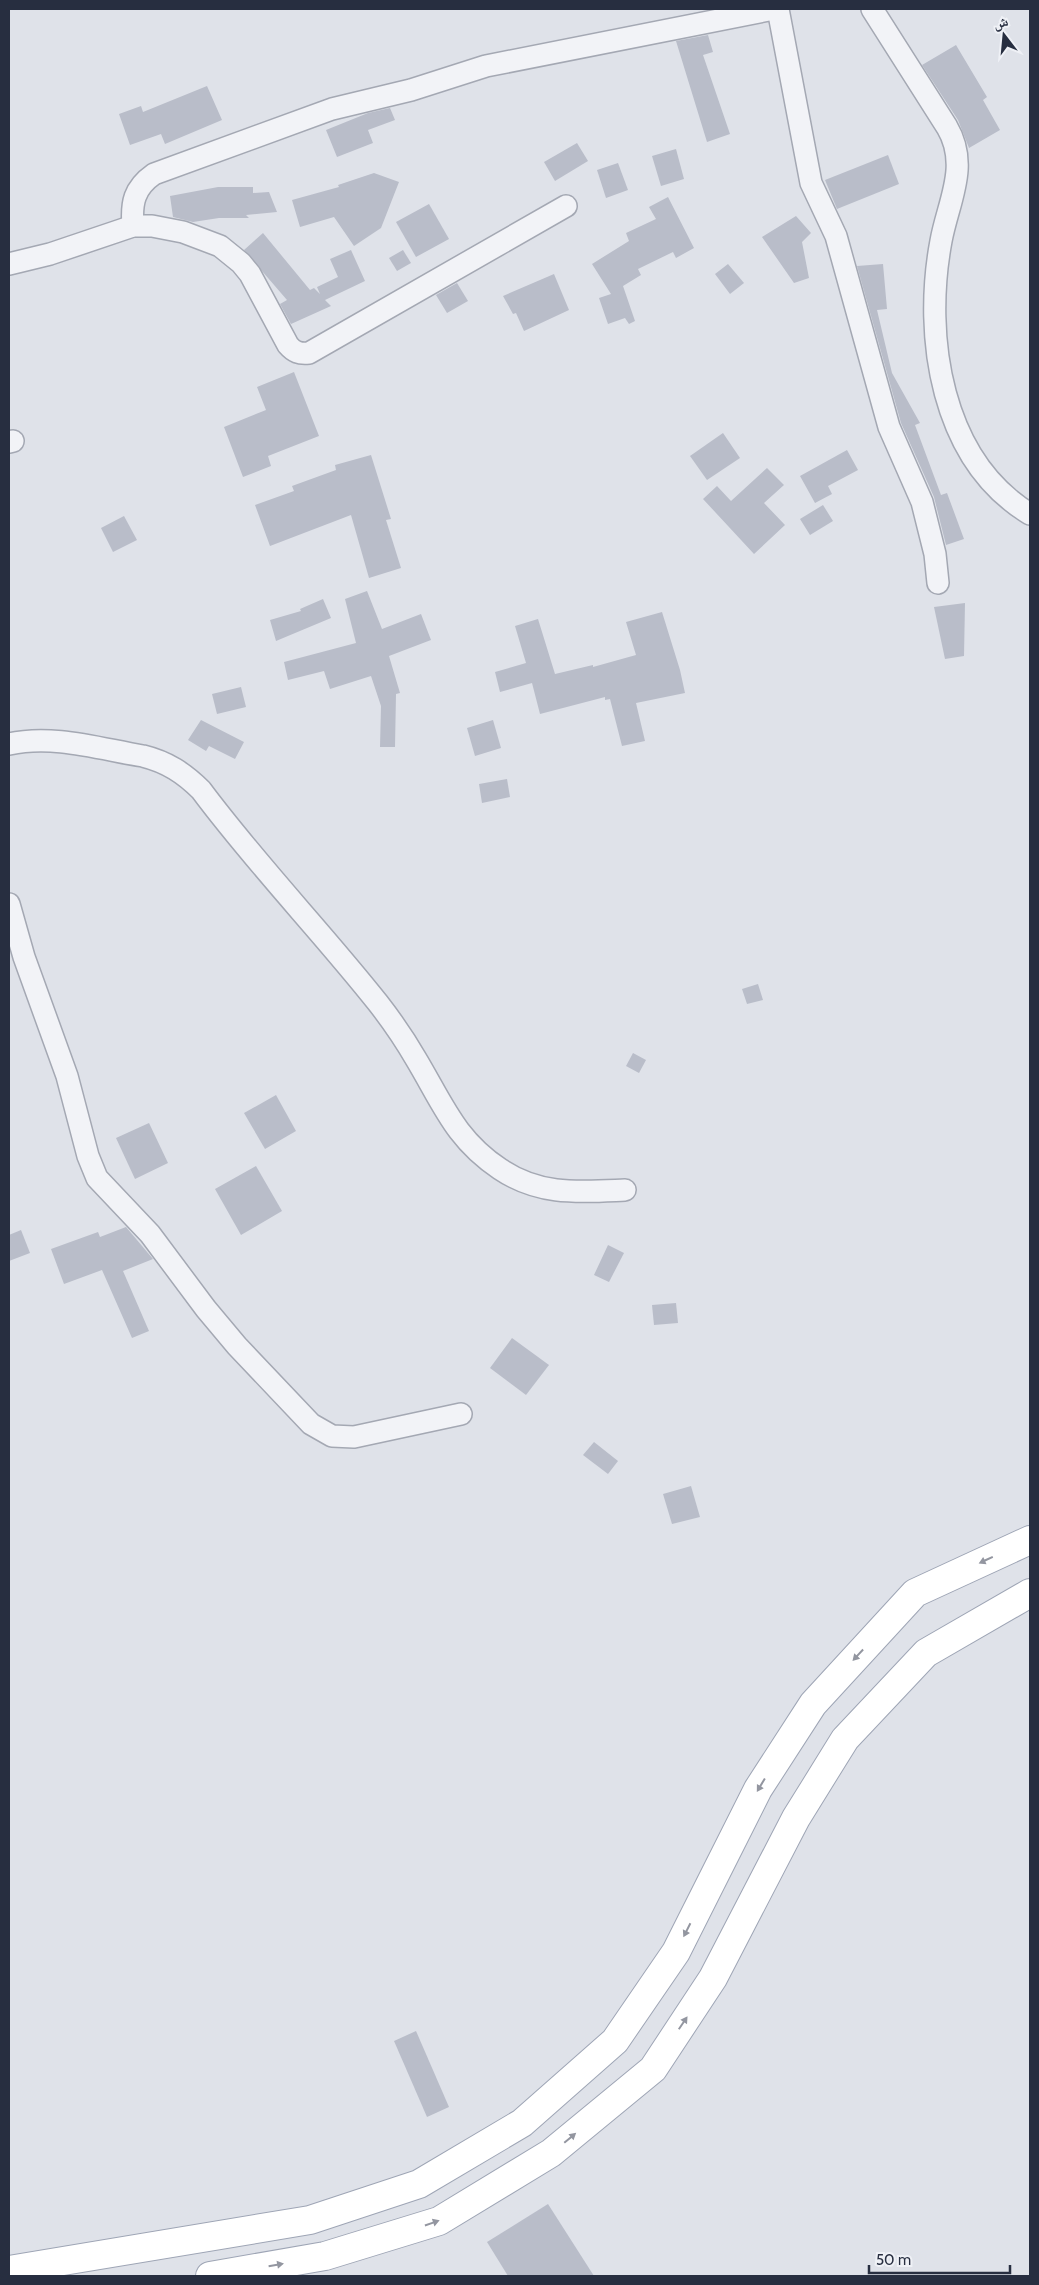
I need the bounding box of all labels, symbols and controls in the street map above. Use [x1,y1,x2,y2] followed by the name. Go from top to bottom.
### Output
[979,10,1029,60] north arrow
[991,12,1010,33] text: ش
[979,1557,993,1565] one-way arrow
[852,1649,864,1661] one-way arrow
[756,1778,765,1791] one-way arrow
[683,1922,691,1937] one-way arrow
[678,2016,688,2030] one-way arrow
[563,2132,576,2143] one-way arrow
[425,2218,440,2226] one-way arrow
[869,2242,1010,2274] scale bar
[876,2251,911,2269] text: 50 m
[268,2260,284,2268] one-way arrow

